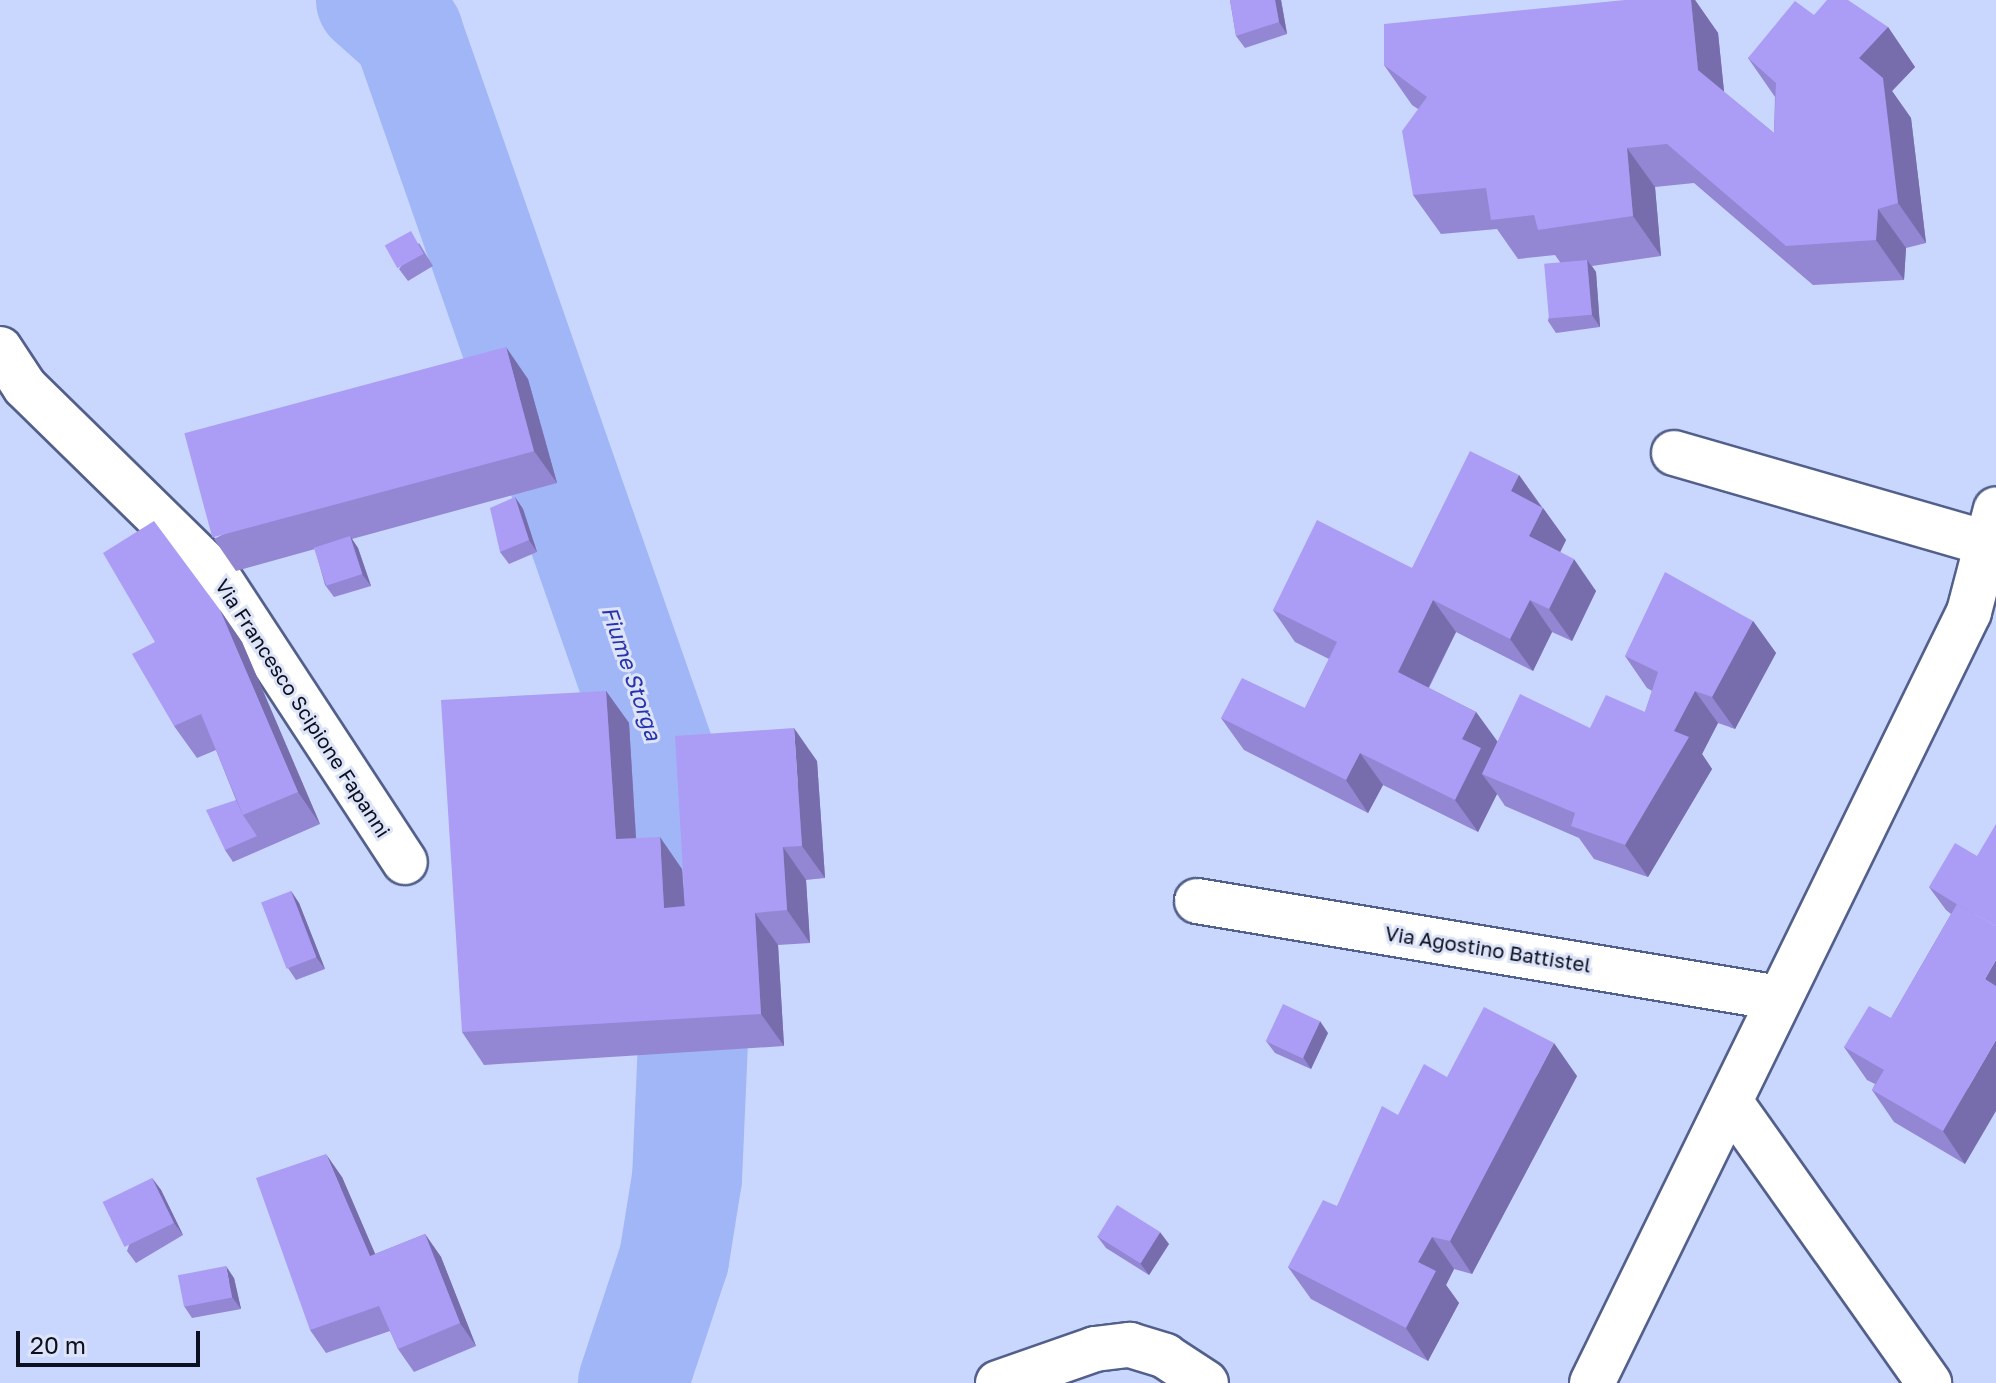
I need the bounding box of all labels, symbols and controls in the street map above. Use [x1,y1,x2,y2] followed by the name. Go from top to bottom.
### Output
[210,574,396,842] street label: Via Francesco Scipione Fapanni
[597,603,667,743] water label: Fiume Storga
[1383,921,1593,977] street label: Via Agostino Battistel
[20,1315,204,1365] scale bar
[30,1330,86,1359] text: 20 m

